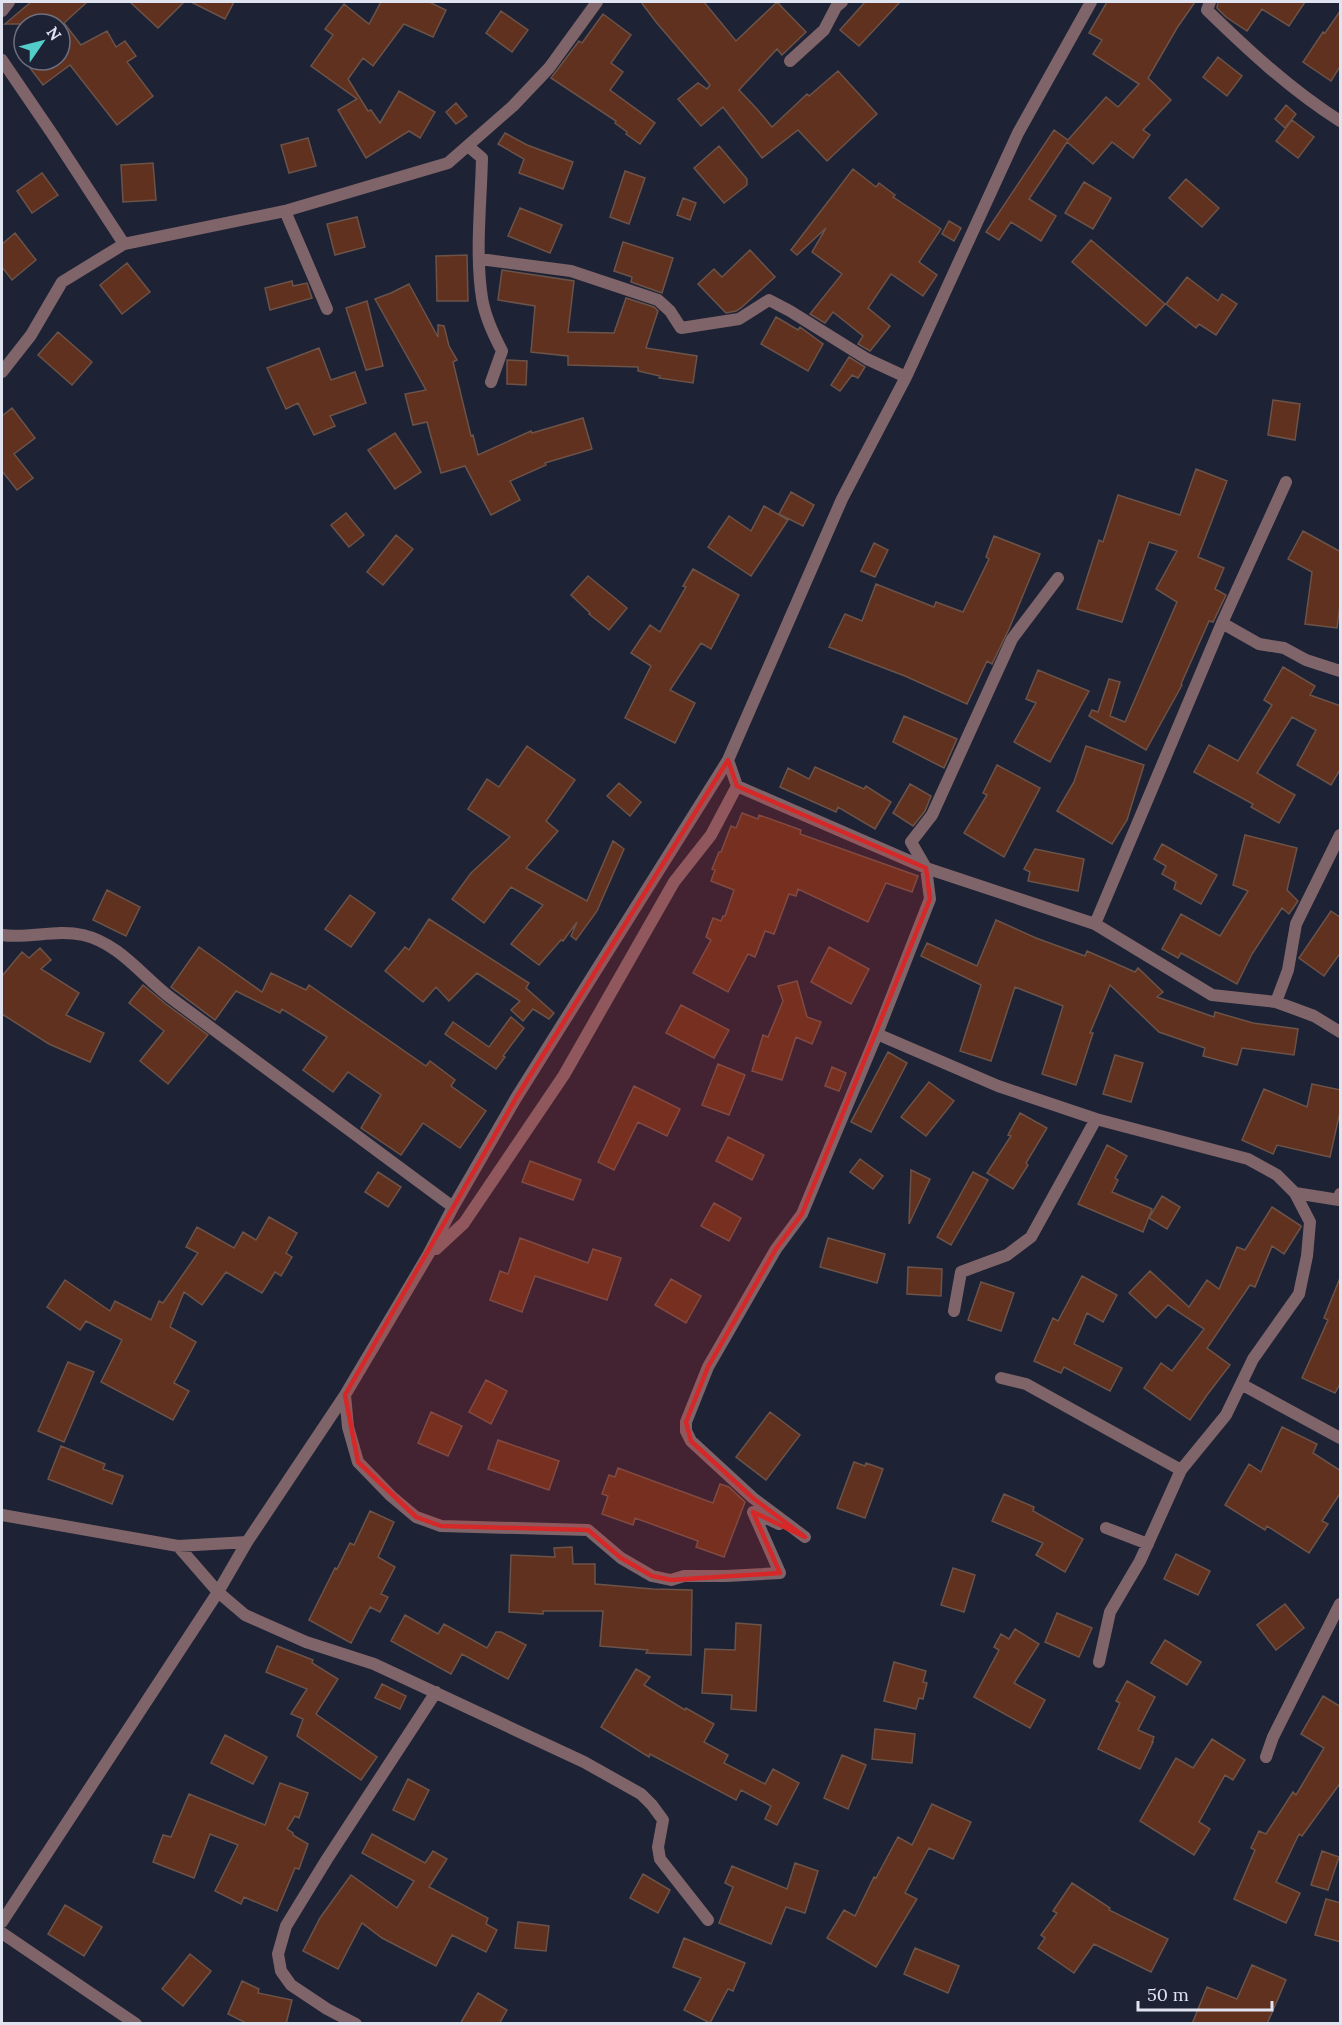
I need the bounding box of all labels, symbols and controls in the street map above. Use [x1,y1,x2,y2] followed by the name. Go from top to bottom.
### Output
[12,12,72,72] north arrow
[43,23,66,44] text: N
[1138,1974,1272,2012] scale bar
[1147,1983,1189,2006] text: 50 m

